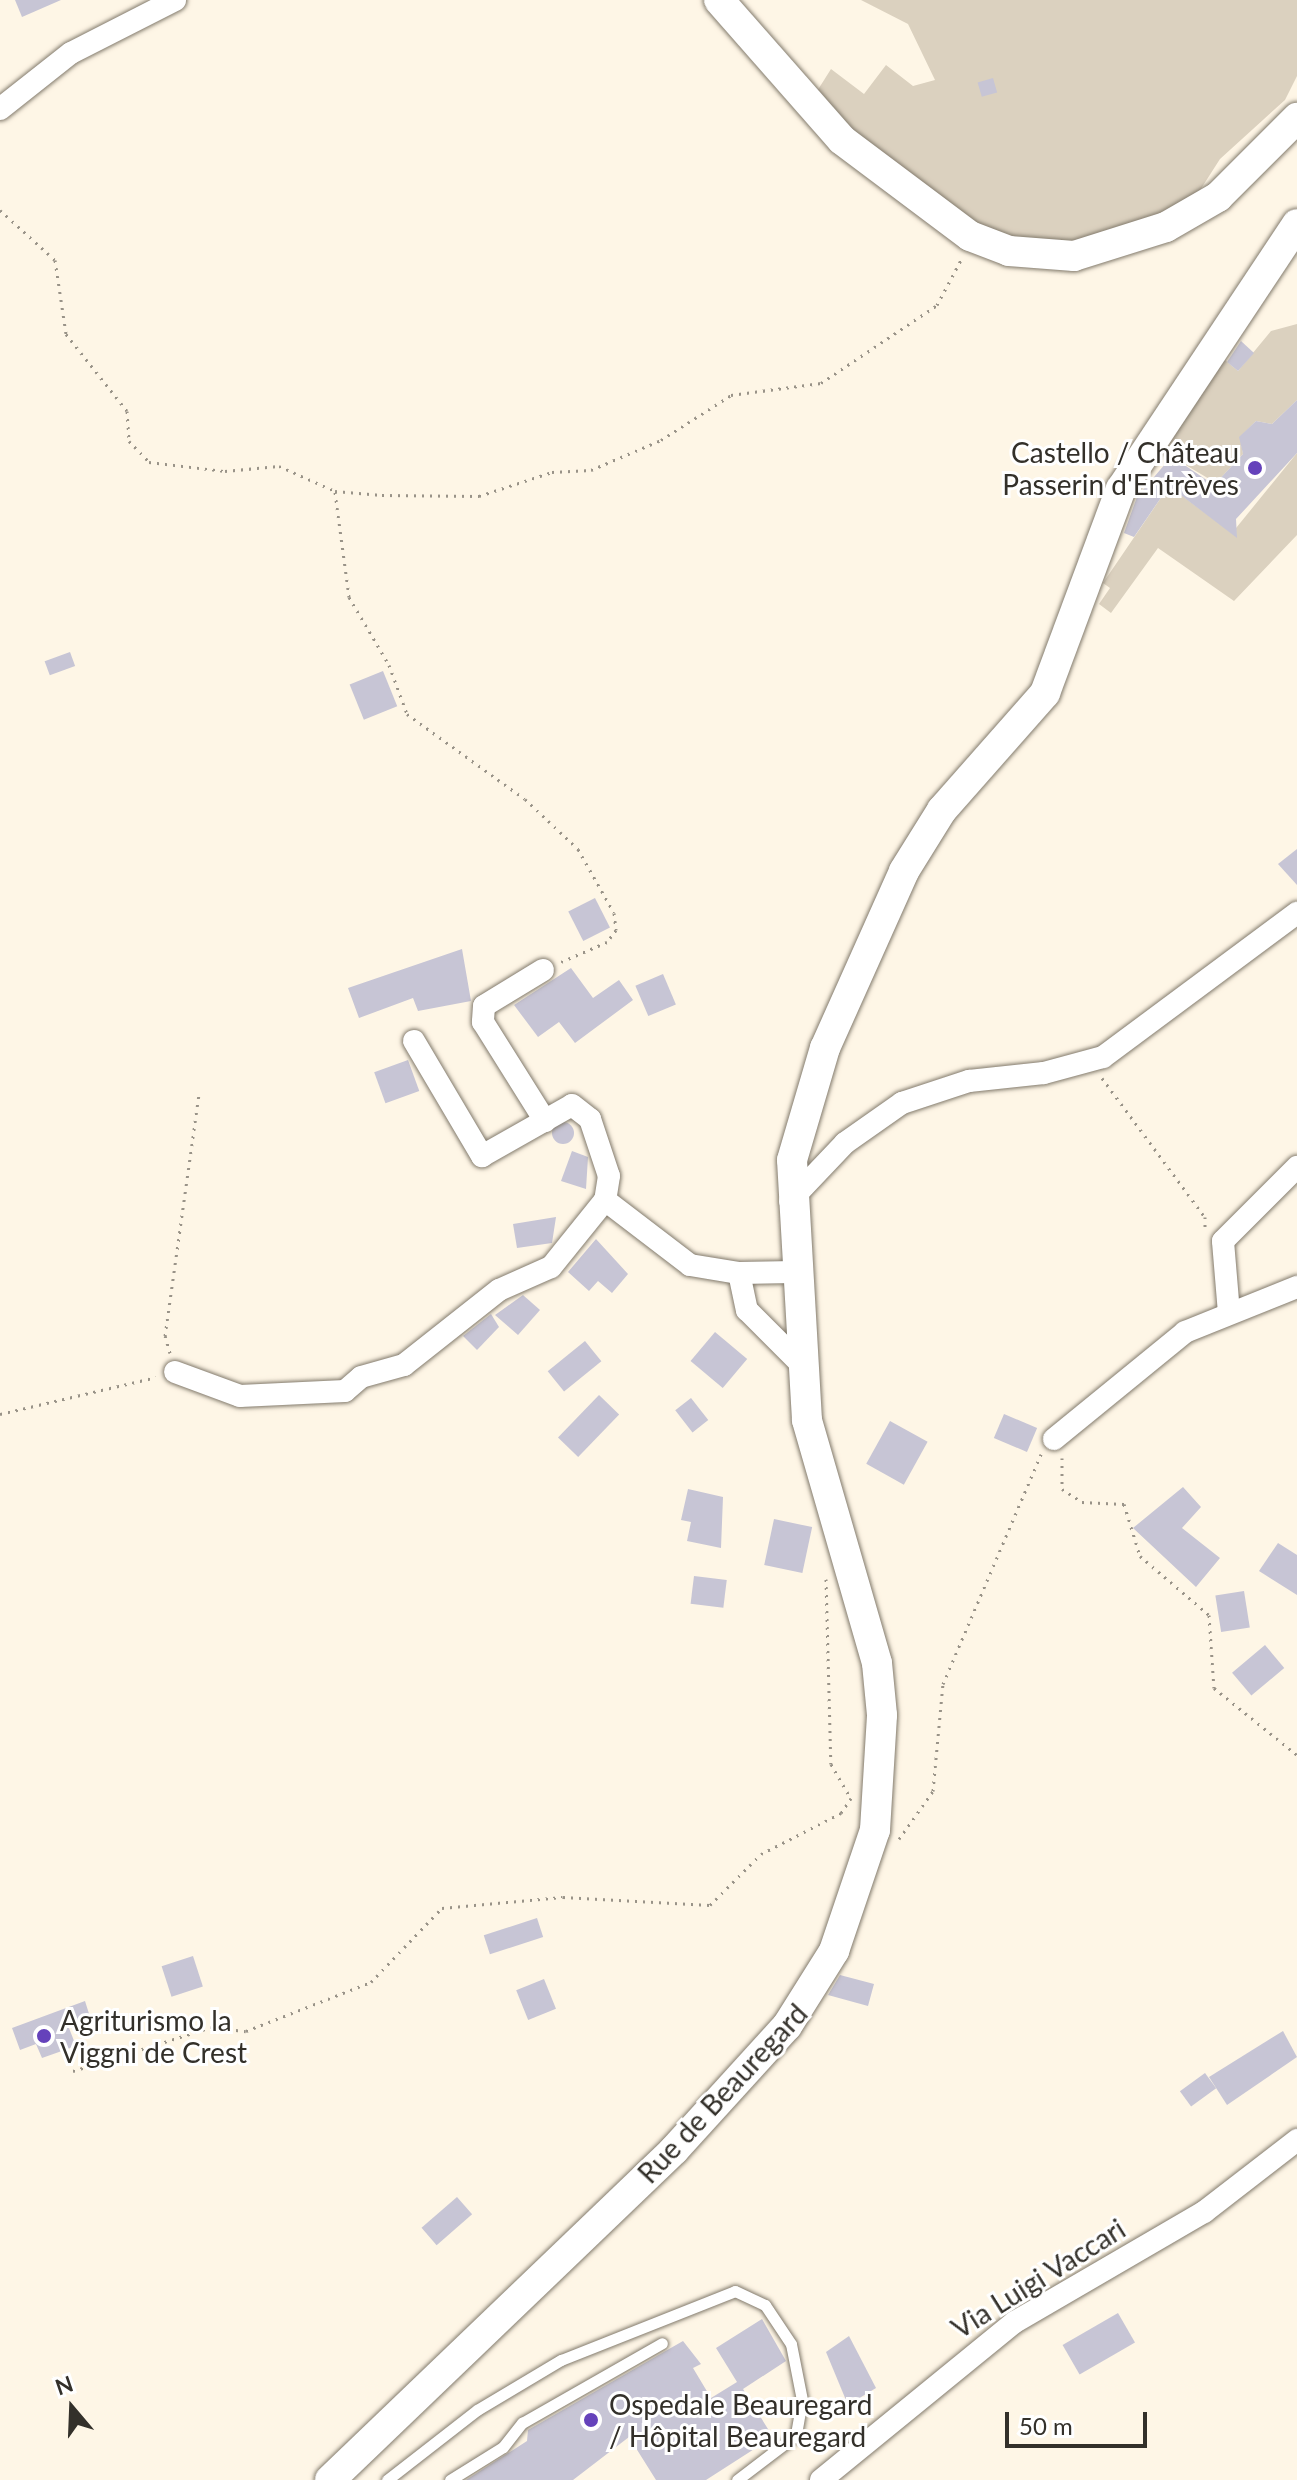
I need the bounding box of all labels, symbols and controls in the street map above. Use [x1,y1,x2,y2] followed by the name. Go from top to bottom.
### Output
[1002,435,1239,501] place label: Castello / Château Passerin d'Entrèves
[1246,459,1264,477] marker: Castello / Château Passerin d'Entrèves
[630,1996,814,2190] street label: Rue de Beauregard
[60,2003,247,2069] place label: Agriturismo la Viggni de Crest
[35,2027,53,2045] marker: Agriturismo la Viggni de Crest
[945,2211,1131,2345] street label: Via Luigi Vaccari
[32,2368,112,2448] north arrow
[52,2369,76,2400] text: N
[609,2387,872,2453] place label: Ospedale Beauregard / Hôpital Beauregard
[1009,2396,1151,2446] scale bar
[580,2409,602,2431] marker: Ospedale Beauregard / Hôpital Beauregard
[1019,2411,1073,2440] text: 50 m

